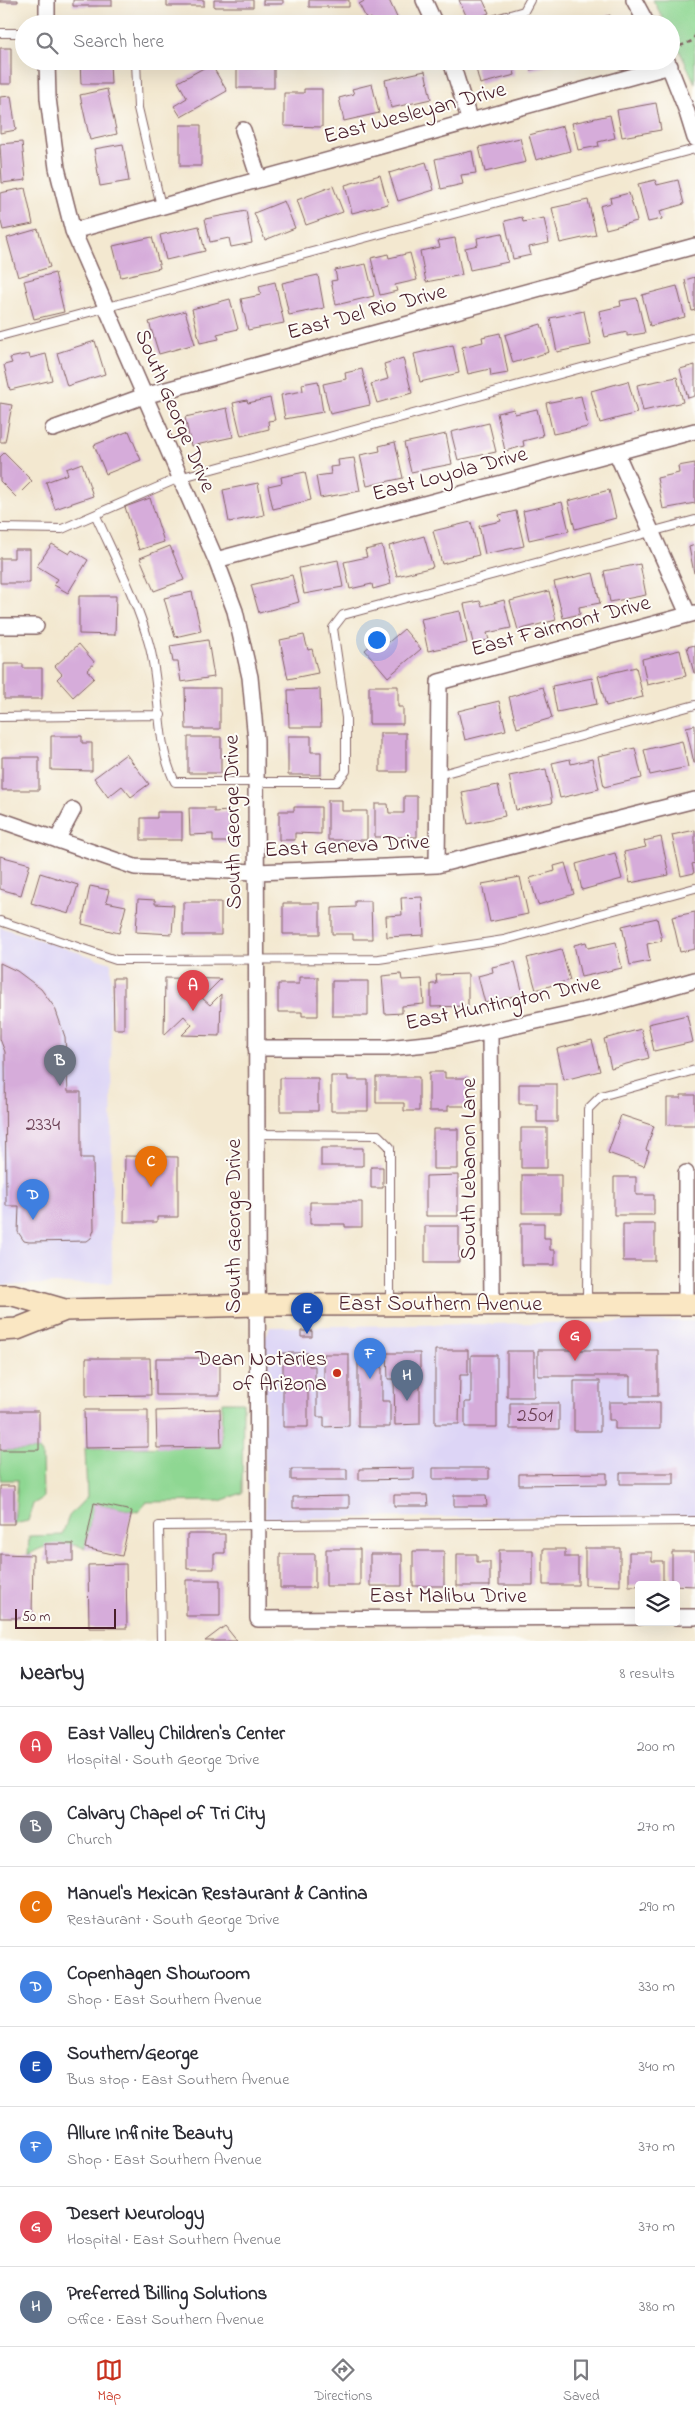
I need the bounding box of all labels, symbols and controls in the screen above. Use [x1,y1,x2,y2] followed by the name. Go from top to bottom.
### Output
[15,15,680,70] search box
[33,29,61,57] icon: search
[73,29,164,56] text: Search here
[320,74,510,155] street label: East Wesleyan Drive
[284,276,450,350] street label: East Del Rio Drive
[124,324,223,498] street label: South George Drive
[369,439,532,512] street label: East Loyola Drive
[468,588,654,666] street label: East Fairmont Drive
[364,627,390,653] your location
[216,734,253,910] street label: South George Drive
[264,827,431,867] street label: East Geneva Drive
[403,968,604,1041] street label: East Huntington Drive
[177,970,209,1011] pin: A
[44,1045,76,1086] pin: B
[454,1078,486,1260] street label: South Lebanon Lane
[26,1111,60,1140] house number: 2334
[219,1139,252,1313] street label: South George Drive
[135,1146,167,1187] pin: C
[17,1179,49,1220] pin: D
[338,1289,542,1321] street label: East Southern Avenue
[291,1293,323,1334] pin: E
[559,1320,591,1361] pin: G
[354,1338,386,1379] pin: F
[194,1344,327,1401] place label: Dean Notaries of Arizona
[391,1360,423,1401] pin: H
[331,1367,343,1379] marker: Dean Notaries of Arizona
[517,1402,553,1431] house number: 2501
[369,1581,527,1613] street label: East Malibu Drive
[635,1581,680,1626] map controls
[635,1581,680,1626] button: layers
[15,1606,116,1629] scale bar
[22,1607,50,1628] text: 50 m
[20,1659,84,1689] text: Nearby
[619,1662,675,1686] text: 8 results
[67,1721,285,1748] text: East Valley Children's Center
[31,1735,41,1759] text: A
[637,1735,675,1759] text: 200 m
[67,1748,259,1772] text: Hospital · South George Drive
[67,1801,265,1828] text: Calvary Chapel of Tri City
[31,1815,41,1839] text: B
[637,1815,675,1839] text: 270 m
[67,1828,112,1852] text: Church
[67,1881,368,1908] text: Manuel's Mexican Restaurant & Cantina
[32,1895,40,1919] text: C
[639,1895,675,1919] text: 290 m
[67,1908,279,1932] text: Restaurant · South George Drive
[67,1961,250,1988] text: Copenhagen Showroom
[30,1975,42,1999] text: D
[638,1975,675,1999] text: 330 m
[67,1988,262,2012] text: Shop · East Southern Avenue
[67,2041,198,2068] text: Southern/George
[31,2055,41,2079] text: E
[638,2055,675,2079] text: 340 m
[67,2068,289,2092] text: Bus stop · East Southern Avenue
[67,2121,233,2148] text: Allure Infinite Beauty
[31,2135,41,2159] text: F
[638,2135,675,2159] text: 370 m
[67,2148,262,2172] text: Shop · East Southern Avenue
[67,2201,204,2228] text: Desert Neurology
[31,2215,41,2239] text: G
[638,2215,675,2239] text: 370 m
[67,2228,281,2252] text: Hospital · East Southern Avenue
[67,2281,267,2308] text: Preferred Billing Solutions
[31,2295,41,2319] text: H
[639,2295,675,2319] text: 380 m
[67,2308,264,2332] text: Office · East Southern Avenue
[95,2356,123,2407] tab: Map
[314,2356,372,2407] tab: Directions
[563,2356,600,2407] tab: Saved

